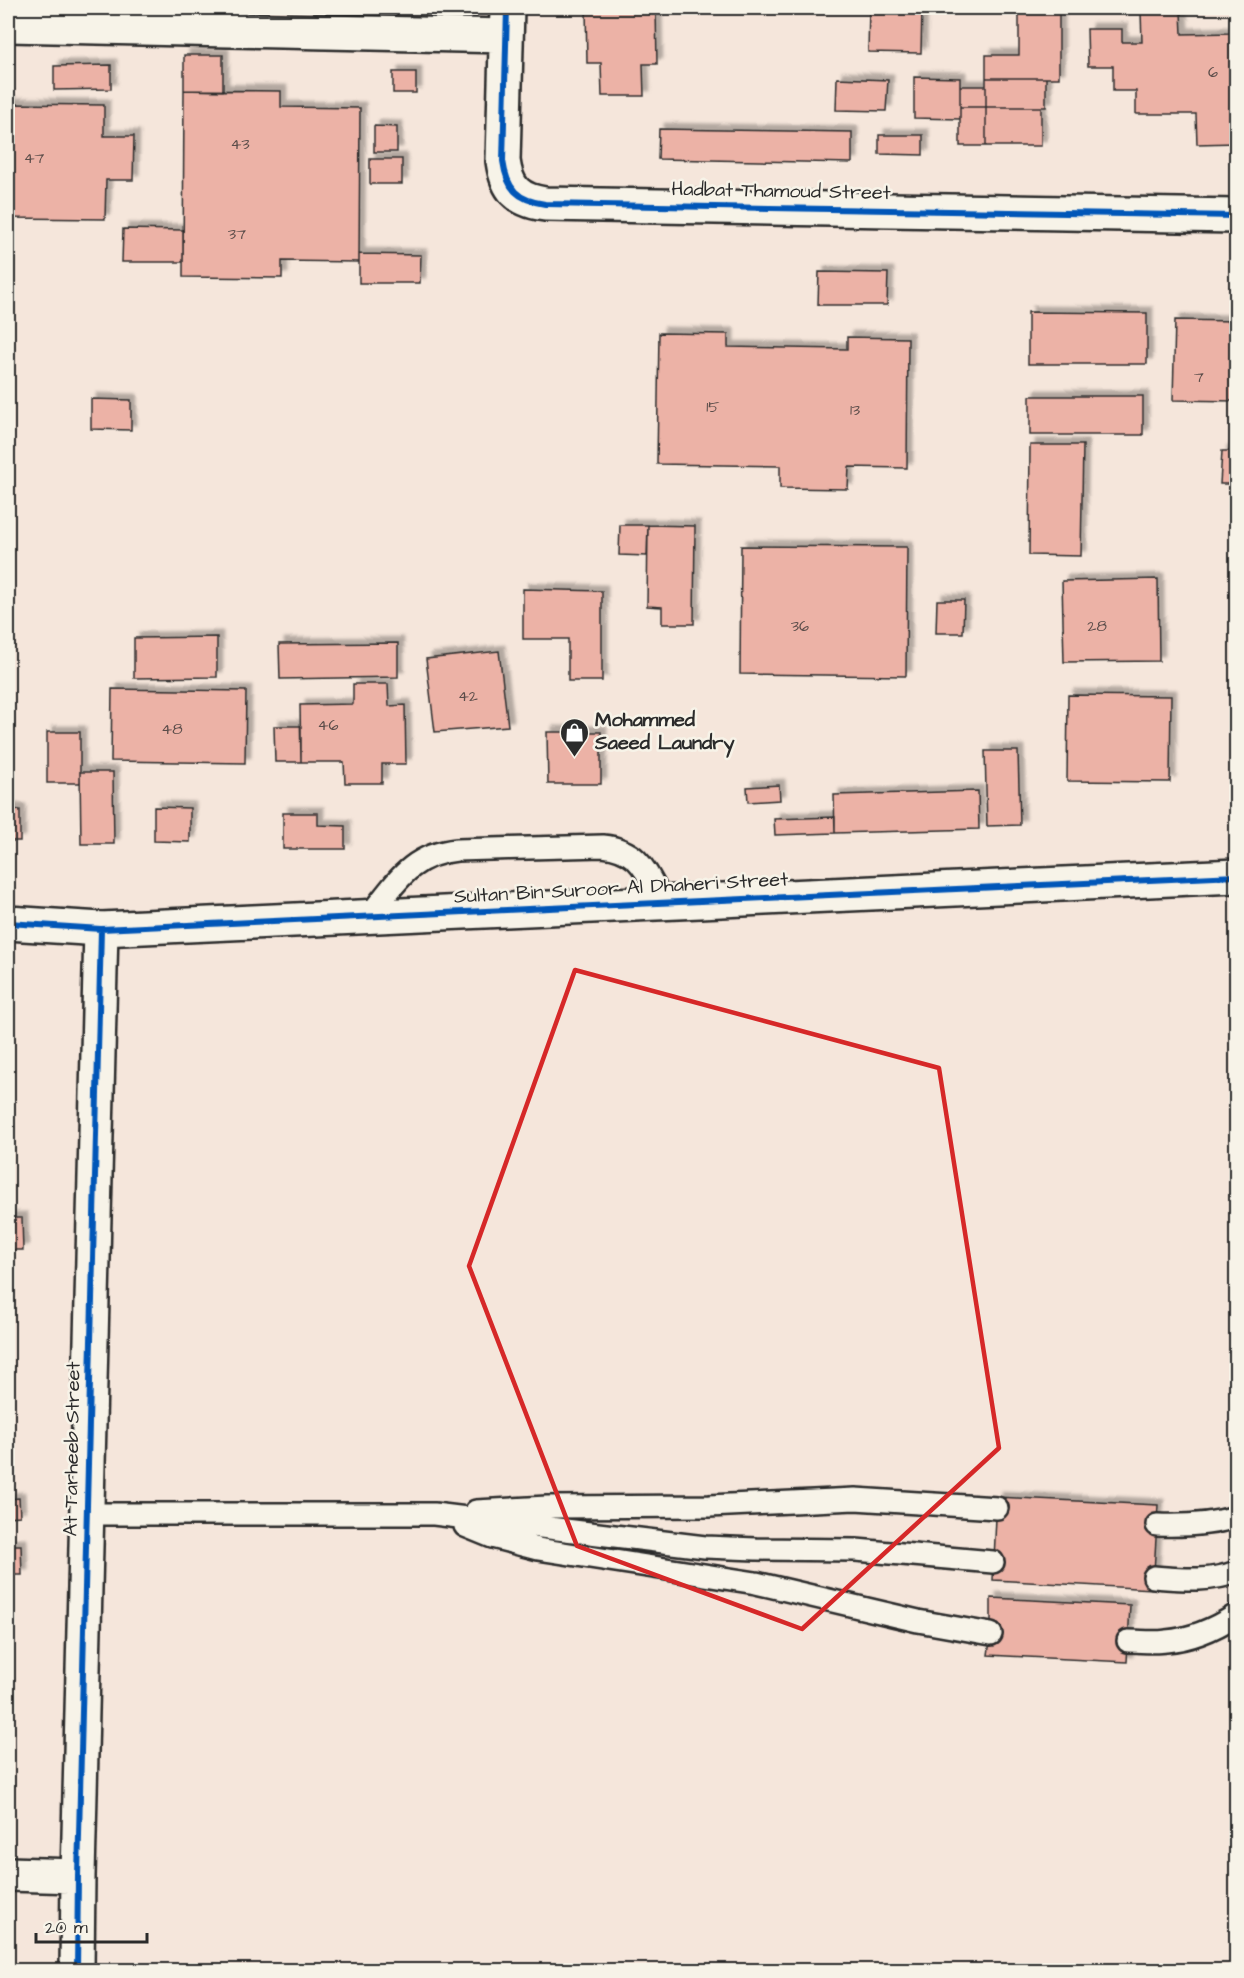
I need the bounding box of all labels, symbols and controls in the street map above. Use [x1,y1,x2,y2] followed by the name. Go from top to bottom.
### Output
[1208,61,1218,83] house number: 6
[230,133,250,155] house number: 43
[24,147,45,169] house number: 47
[671,175,891,207] street label: Hadbat Thamoud Street
[228,223,246,245] house number: 37
[1194,366,1204,388] house number: 7
[706,396,720,418] house number: 15
[850,399,860,421] house number: 13
[791,615,809,637] house number: 36
[1087,615,1107,637] house number: 28
[458,685,478,707] house number: 42
[594,706,734,758] place label: Mohammed Saeed Laundry
[318,714,338,736] house number: 46
[558,716,590,758] shop icon: Mohammed Saeed Laundry
[161,718,183,740] house number: 48
[453,865,789,911] street label: Sultan Bin Suroor Al Dhaheri Street
[56,1361,88,1537] street label: At Tarheeb Street
[36,1906,147,1944] scale bar
[45,1915,88,1940] text: 20 m

